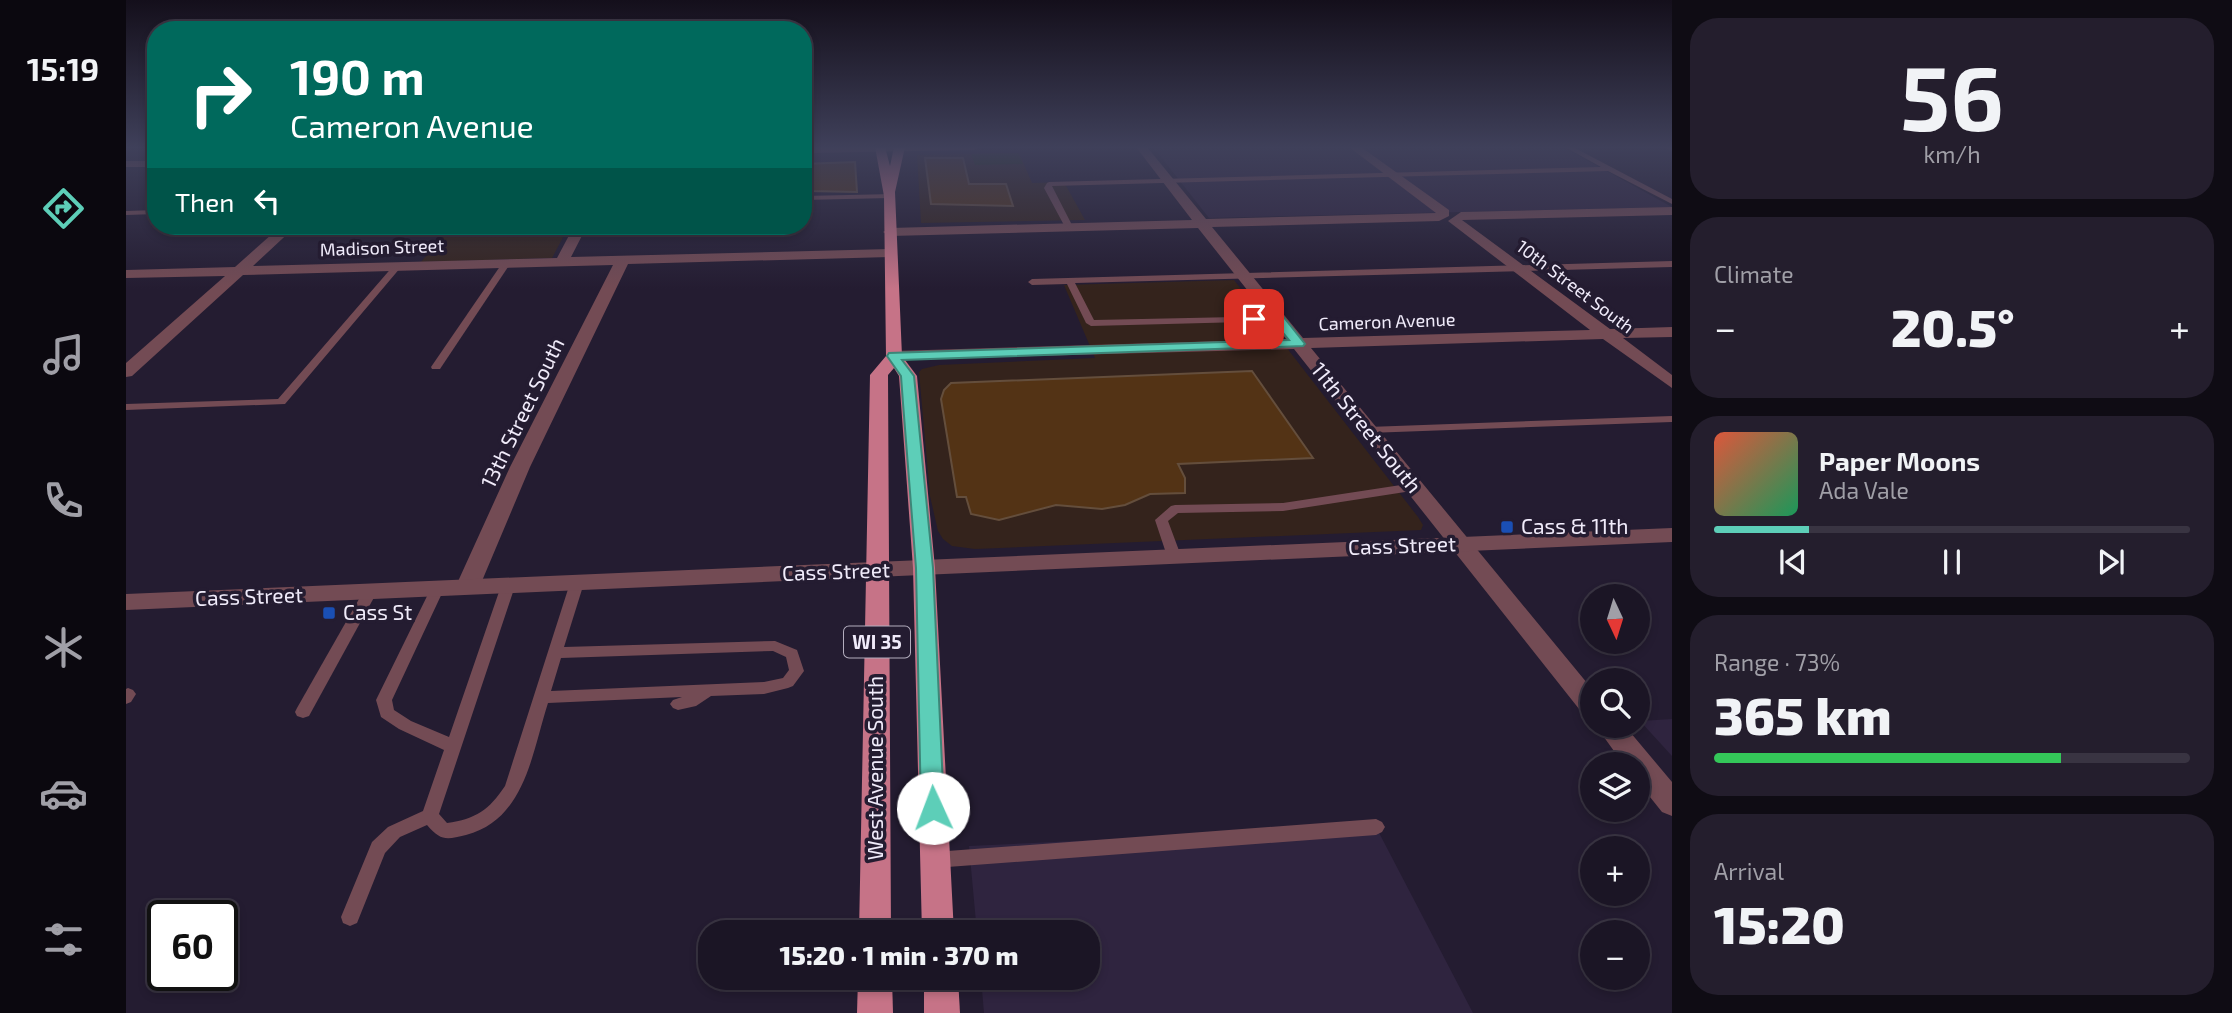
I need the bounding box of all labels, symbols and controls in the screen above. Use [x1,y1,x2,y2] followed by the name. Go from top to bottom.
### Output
[1900,40,2004,149] text: 56
[290,46,425,105] text: 190 m
[27,49,99,87] text: 15:19
[175,49,266,140] icon: right
[290,106,534,144] text: Cameron Avenue
[1923,140,1981,168] text: km/h
[248,182,286,220] icon: left
[39,184,88,233] icon: directions
[175,186,234,217] text: Then
[319,234,445,260] street label: Madison Street
[1513,235,1639,337] street label: 10th Street South
[1714,260,1794,288] text: Climate
[1224,289,1284,349] pin
[1891,295,2015,357] text: 20.5°
[1235,300,1273,338] icon: arrive
[1714,304,1736,350] text: −
[2169,304,2190,350] text: +
[1318,308,1456,334] street label: Cameron Avenue
[39,330,88,379] icon: music
[475,333,569,491] street label: 13th Street South
[1307,357,1427,497] street label: 11th Street South
[1819,445,1980,476] text: Paper Moons
[39,476,88,525] icon: phone
[1819,476,1909,504] text: Ada Vale
[1521,513,1628,538] place label: Cass & 11th
[1499,519,1515,535] marker: Cass & 11th
[1348,530,1456,559] street label: Cass Street
[1774,543,1812,581] icon: previous
[1933,543,1971,581] icon: pause
[2092,543,2130,581] icon: next
[782,556,890,585] street label: Cass Street
[195,581,303,610] street label: Cass Street
[1580,584,1650,654] north arrow
[1580,584,1650,990] map controls
[343,599,412,624] place label: Cass St
[321,605,337,621] marker: Cass St
[39,623,88,672] icon: climate
[844,626,910,657] road number: WI 35
[1714,648,1840,676] text: Range · 73%
[1580,668,1650,738] button: search
[862,676,887,860] street label: West Avenue South
[1714,683,1892,745] text: 365 km
[1580,752,1650,822] button: layers
[39,769,88,818] icon: car
[896,771,970,845] position arrow
[1580,836,1650,906] button: +
[1714,857,1784,885] text: Arrival
[1714,892,1845,954] text: 15:20
[147,900,238,991] speed limit sign: 60
[39,915,88,964] icon: filters
[1580,920,1650,990] button: −
[780,939,1018,970] text: 15:20 · 1 min · 370 m

